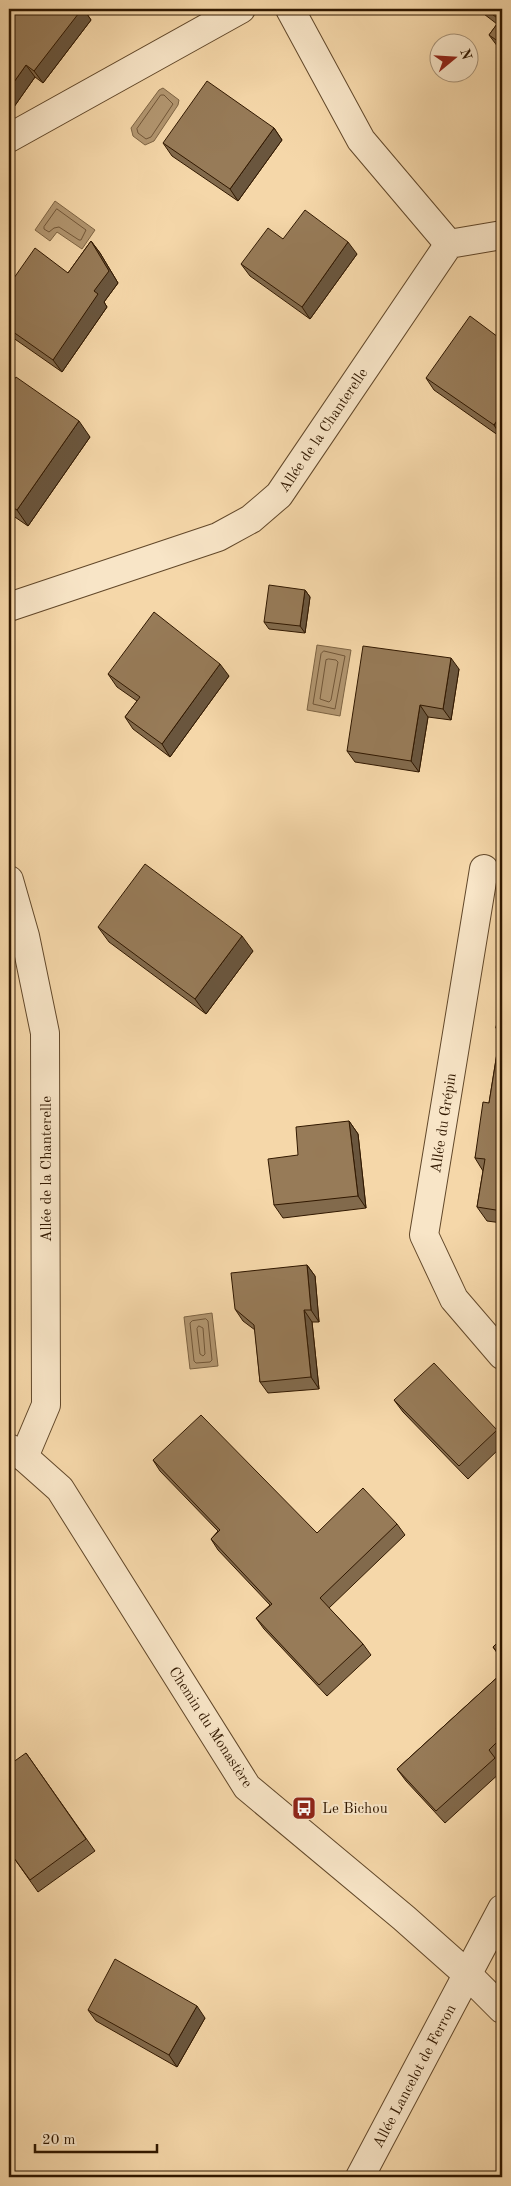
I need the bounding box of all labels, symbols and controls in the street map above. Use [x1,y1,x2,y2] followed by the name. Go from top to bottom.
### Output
[428,32,478,82] north arrow
[457,47,474,62] text: N
[277,366,371,496] street label: Allée de la Chanterelle
[429,1072,460,1174] street label: Allée du Grépin
[40,1096,55,1242] street label: Allée de la Chanterelle
[165,1665,254,1791] street label: Chemin du Monastère
[291,1795,317,1821] bus stop icon: Le Bichou
[322,1802,388,1817] place label: Le Bichou
[371,2002,460,2151] street label: Allée Lancelot de Ferron
[35,2121,158,2153] scale bar
[42,2133,76,2148] text: 20 m

